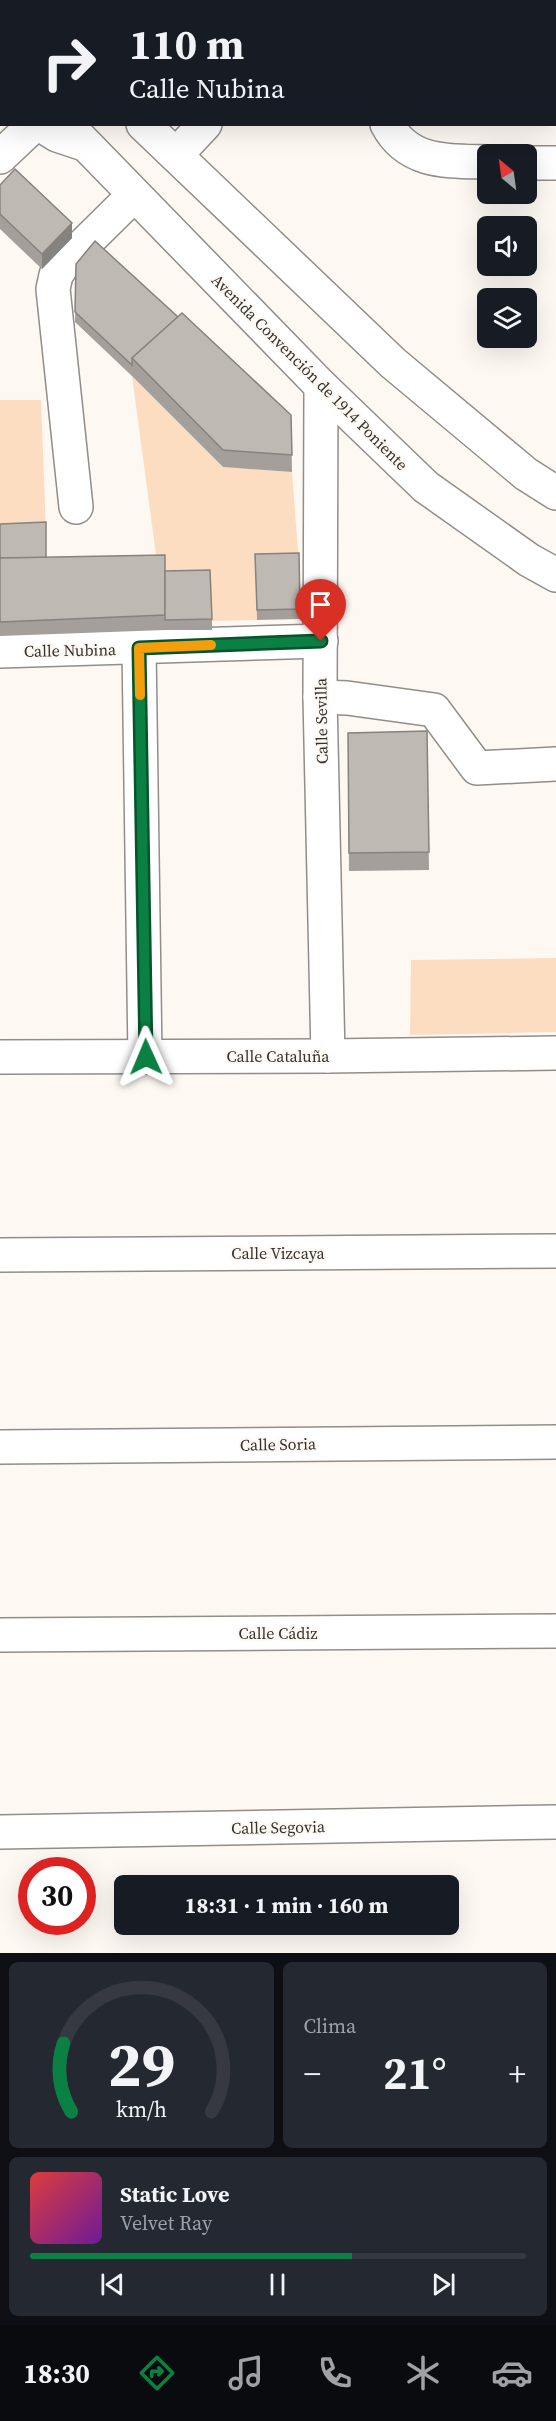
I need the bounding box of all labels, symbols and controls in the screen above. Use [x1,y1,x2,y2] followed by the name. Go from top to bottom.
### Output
[129,15,244,73] text: 110 m
[30,24,108,102] icon: right
[129,70,285,107] text: Calle Nubina
[477,144,537,204] north arrow
[477,144,537,348] map controls
[477,216,537,276] button: sound
[207,269,413,475] street label: Avenida Convención de 1914 Poniente
[477,288,537,348] button: layers
[295,579,346,641] pin
[304,588,337,621] icon: arrive
[24,638,117,662] street label: Calle Nubina
[309,677,333,764] street label: Calle Sevilla
[114,1025,178,1089] position arrow
[226,1045,330,1067] street label: Calle Cataluña
[231,1242,326,1264] street label: Calle Vizcaya
[240,1432,317,1456] street label: Calle Soria
[238,1622,318,1644] street label: Calle Cádiz
[231,1815,326,1839] street label: Calle Segovia
[18,1857,96,1935] speed limit sign: 30
[185,1890,388,1920] text: 18:31 · 1 min · 160 m
[304,2012,356,2040] text: Clima
[107,2021,175,2107] text: 29
[383,2042,447,2104] text: 21°
[304,2051,321,2096] text: −
[508,2051,526,2096] text: +
[116,2095,167,2124] text: km/h
[120,2179,230,2209] text: Static Love
[120,2209,212,2237] text: Velvet Ray
[96,2268,129,2301] icon: previous
[261,2268,294,2301] icon: pause
[427,2268,460,2301] icon: next
[136,2352,178,2394] icon: directions
[225,2352,267,2394] icon: music
[314,2352,356,2394] icon: phone
[402,2352,444,2394] icon: climate
[491,2352,533,2394] icon: car
[23,2355,90,2392] text: 18:30

